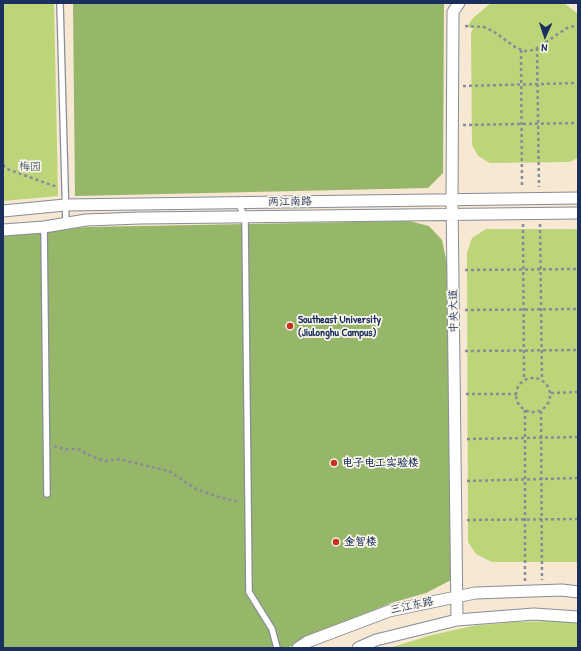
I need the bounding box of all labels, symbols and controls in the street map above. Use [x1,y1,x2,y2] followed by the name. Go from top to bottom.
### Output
[525,16,565,56] north arrow
[541,41,548,55] text: N
[19,160,41,174] park label: 梅园
[268,195,312,209] street label: 两江南路
[447,289,461,333] street label: 中央大道
[298,313,381,339] place label: Southeast University (Jiulonghu Campus)
[285,321,295,331] marker: Southeast University (Jiulonghu Campus)
[342,456,419,470] place label: 电子电工实验楼
[329,458,339,468] marker: 电子电工实验楼
[344,535,377,549] place label: 金智楼
[331,537,341,547] marker: 金智楼
[389,595,435,617] street label: 三江东路

